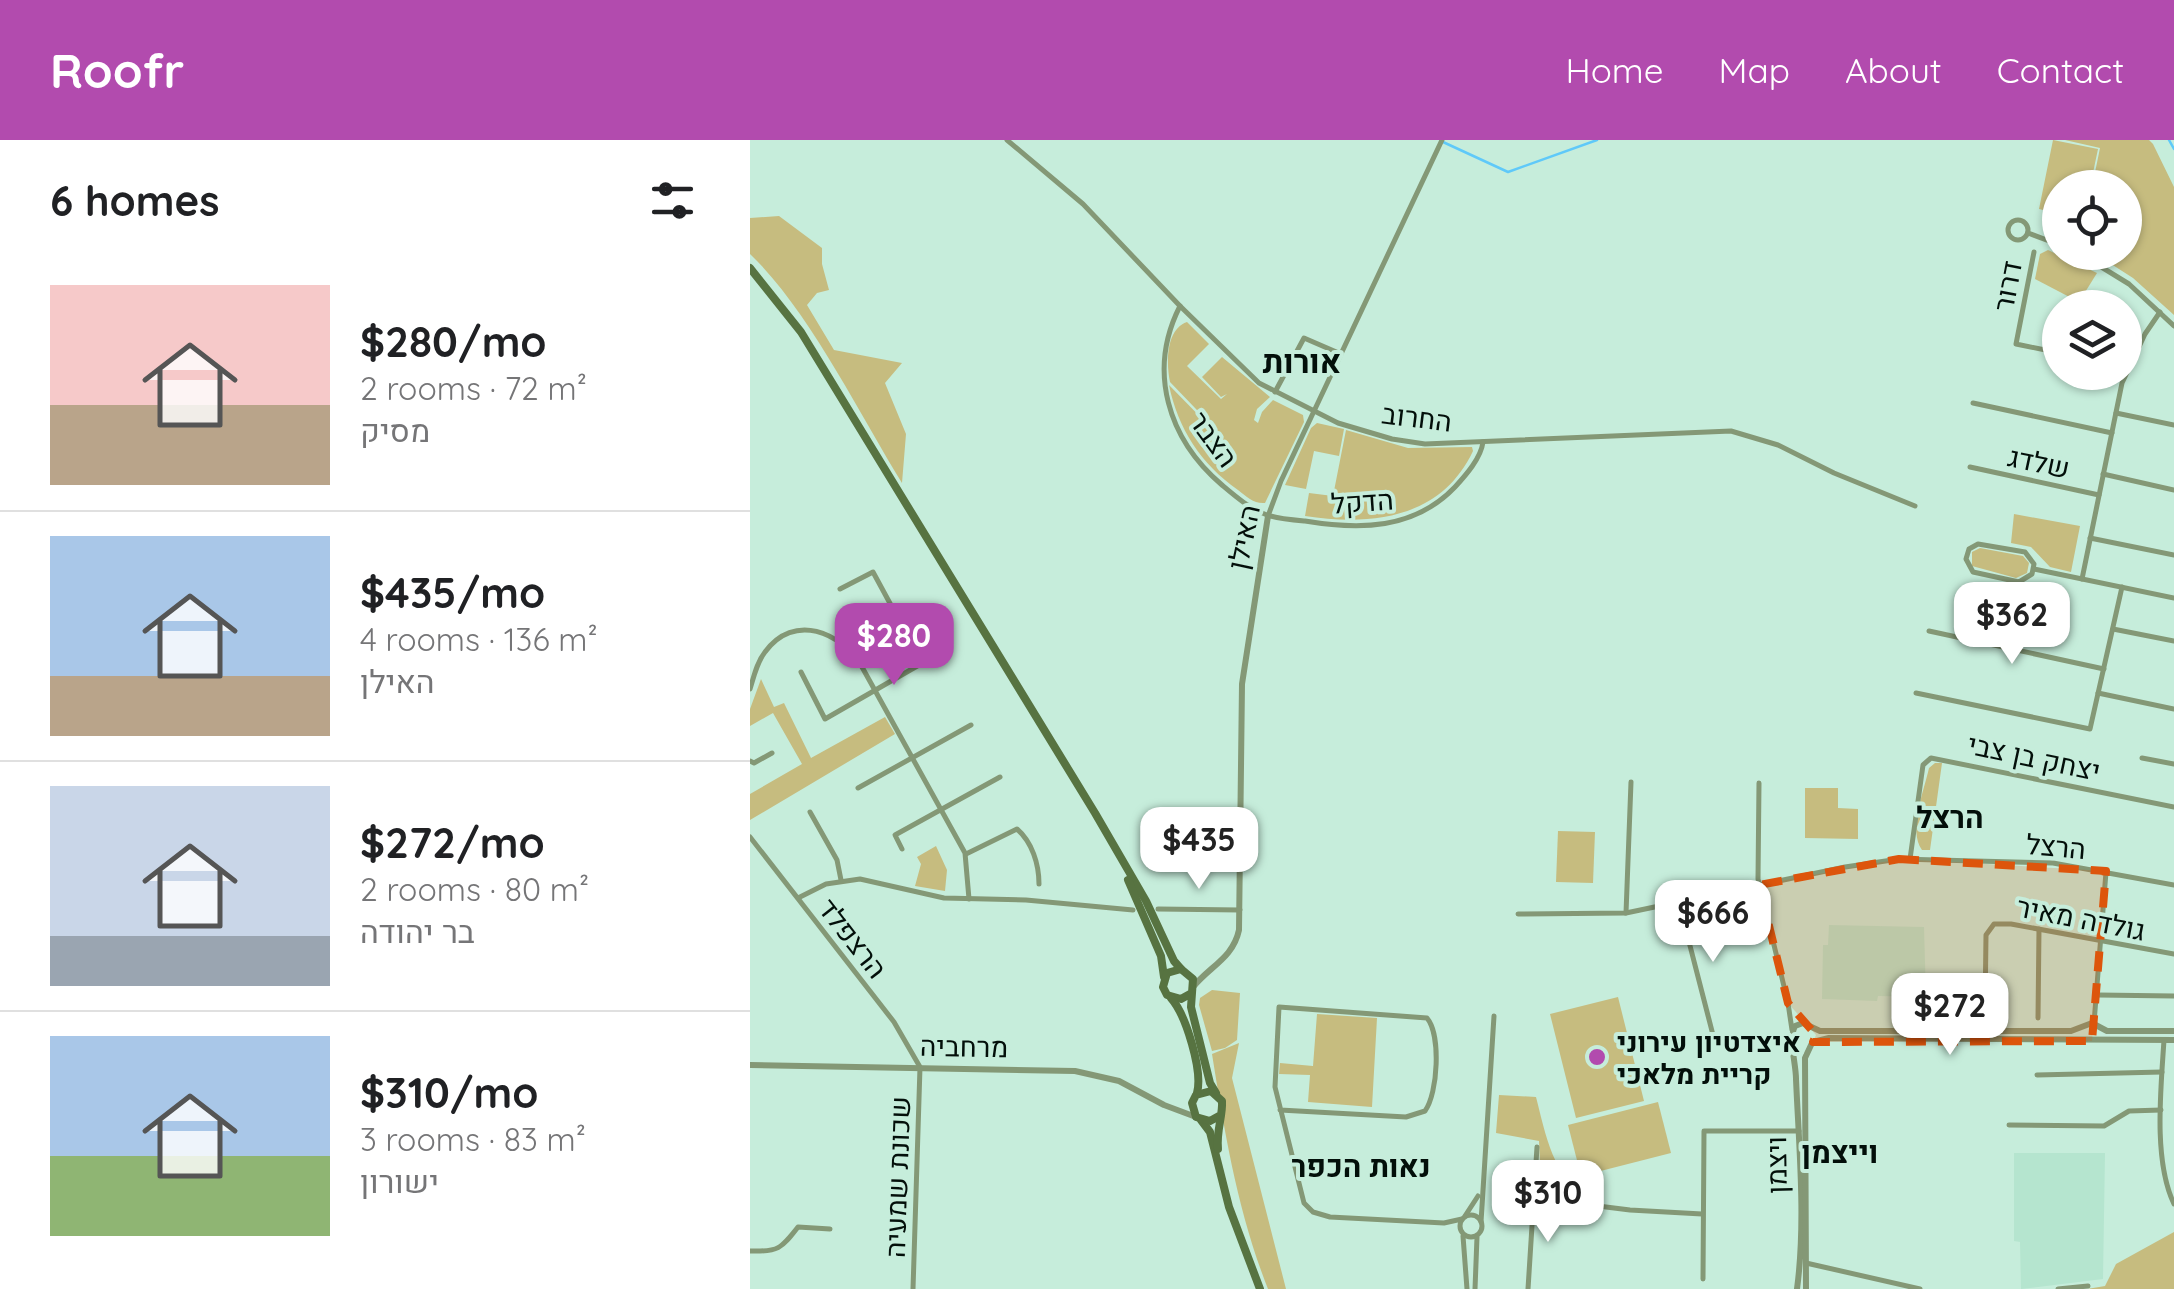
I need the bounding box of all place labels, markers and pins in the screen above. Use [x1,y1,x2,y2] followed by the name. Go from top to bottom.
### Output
[1953,582,2071,667] pin: $362
[835,603,953,688] pin: $280
[1140,807,1258,892] pin: $435
[1654,880,1772,965] pin: $666
[1891,973,2009,1058] pin: $272
[1617,1024,1801,1091] place label: איצדטיון עירוני קריית מלאכי
[1586,1046,1608,1068] marker: איצדטיון עירוני קריית מלאכי
[1489,1160,1607,1245] pin: $310

